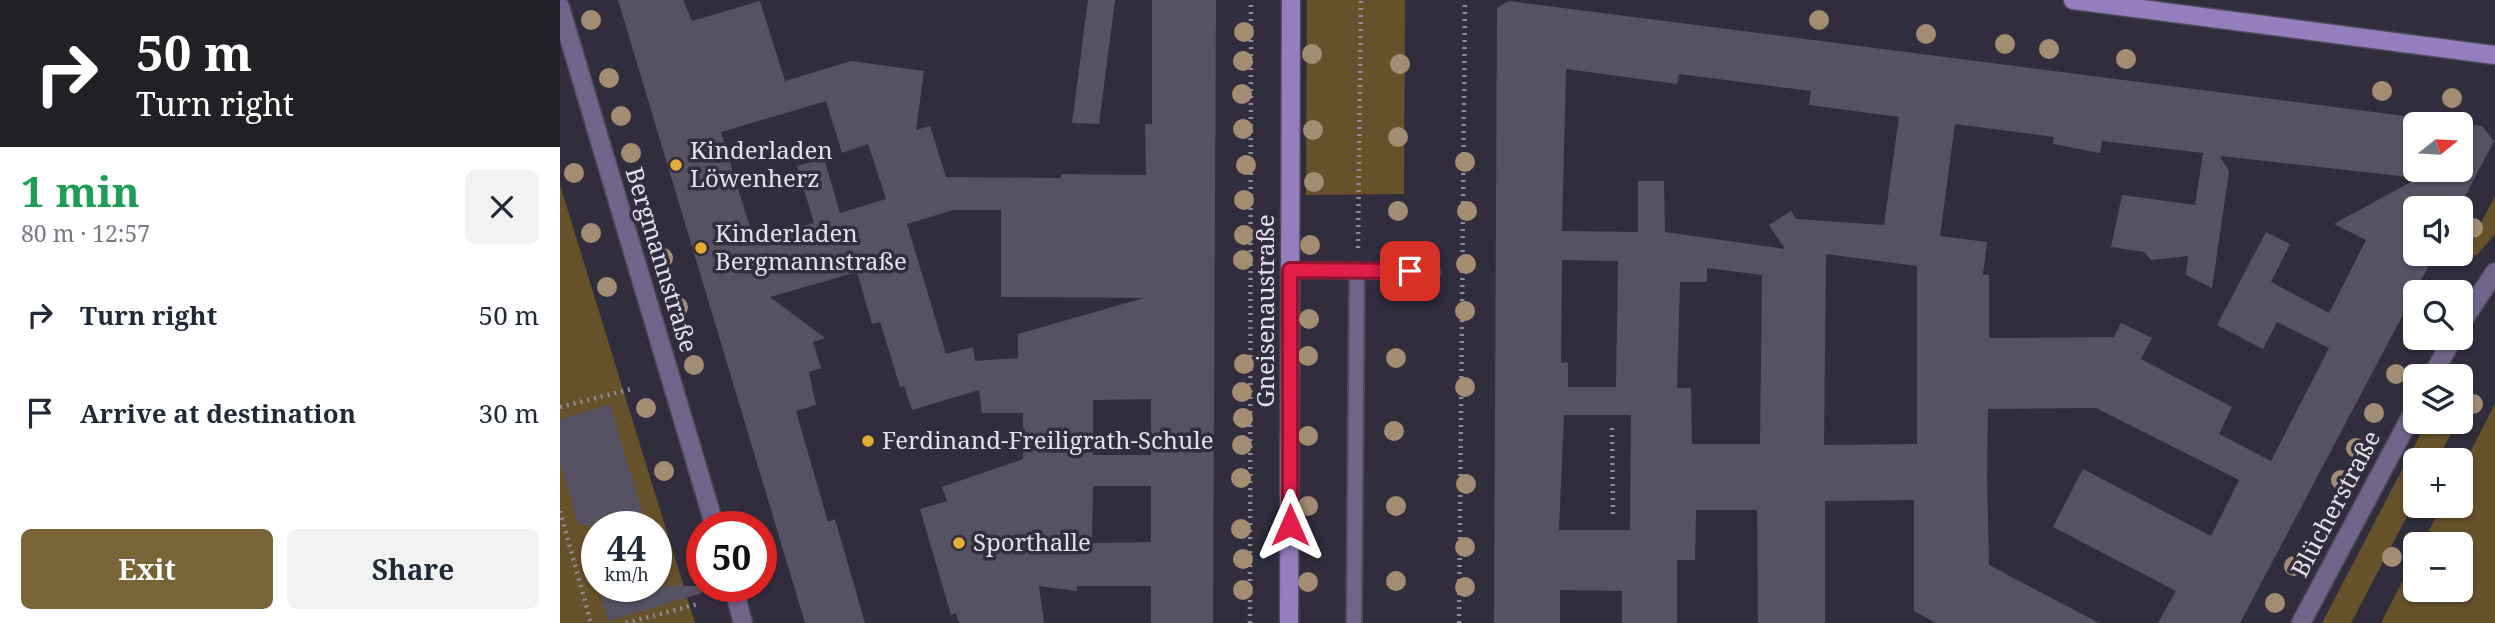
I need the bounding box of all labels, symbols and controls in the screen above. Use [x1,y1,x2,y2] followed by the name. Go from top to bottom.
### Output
[136,19,252,85] text: 50 m
[21,28,112,119] icon: right
[136,82,294,125] text: Turn right
[2403,112,2473,182] north arrow
[2403,112,2473,602] map controls
[690,133,833,194] place label: Kinderladen Löwenherz
[668,157,684,173] marker: Kinderladen Löwenherz
[21,162,140,219] text: 1 min
[619,163,706,356] street label: Bergmannstraße
[465,170,539,244] button: close
[2403,196,2473,266] button: sound
[1248,214,1281,408] street label: Gneisenaustraße
[715,216,907,277] place label: Kinderladen Bergmannstraße
[21,217,150,249] text: 80 m · 12:57
[693,240,709,256] marker: Kinderladen Bergmannstraße
[1380,241,1440,301] pin
[1391,252,1429,290] icon: arrive
[2403,280,2473,350] button: search
[21,296,59,334] icon: right
[80,297,217,333] text: Turn right
[479,297,539,333] text: 50 m
[2403,364,2473,434] button: layers
[21,394,59,432] icon: arrive
[80,395,356,431] text: Arrive at destination
[479,395,539,431] text: 30 m
[882,423,1214,456] place label: Ferdinand-Freiligrath-Schule
[2282,424,2387,582] street label: Blücherstraße
[860,433,876,449] marker: Ferdinand-Freiligrath-Schule
[2403,448,2473,518] button: +
[1253,488,1327,562] position arrow
[686,511,777,602] speed limit sign: 50
[607,524,646,571] text: 44
[973,525,1091,558] place label: Sporthalle
[21,529,273,609] button: Exit
[287,529,539,609] button: Share
[2403,532,2473,602] button: −
[951,535,967,551] marker: Sporthalle
[604,562,649,586] text: km/h

